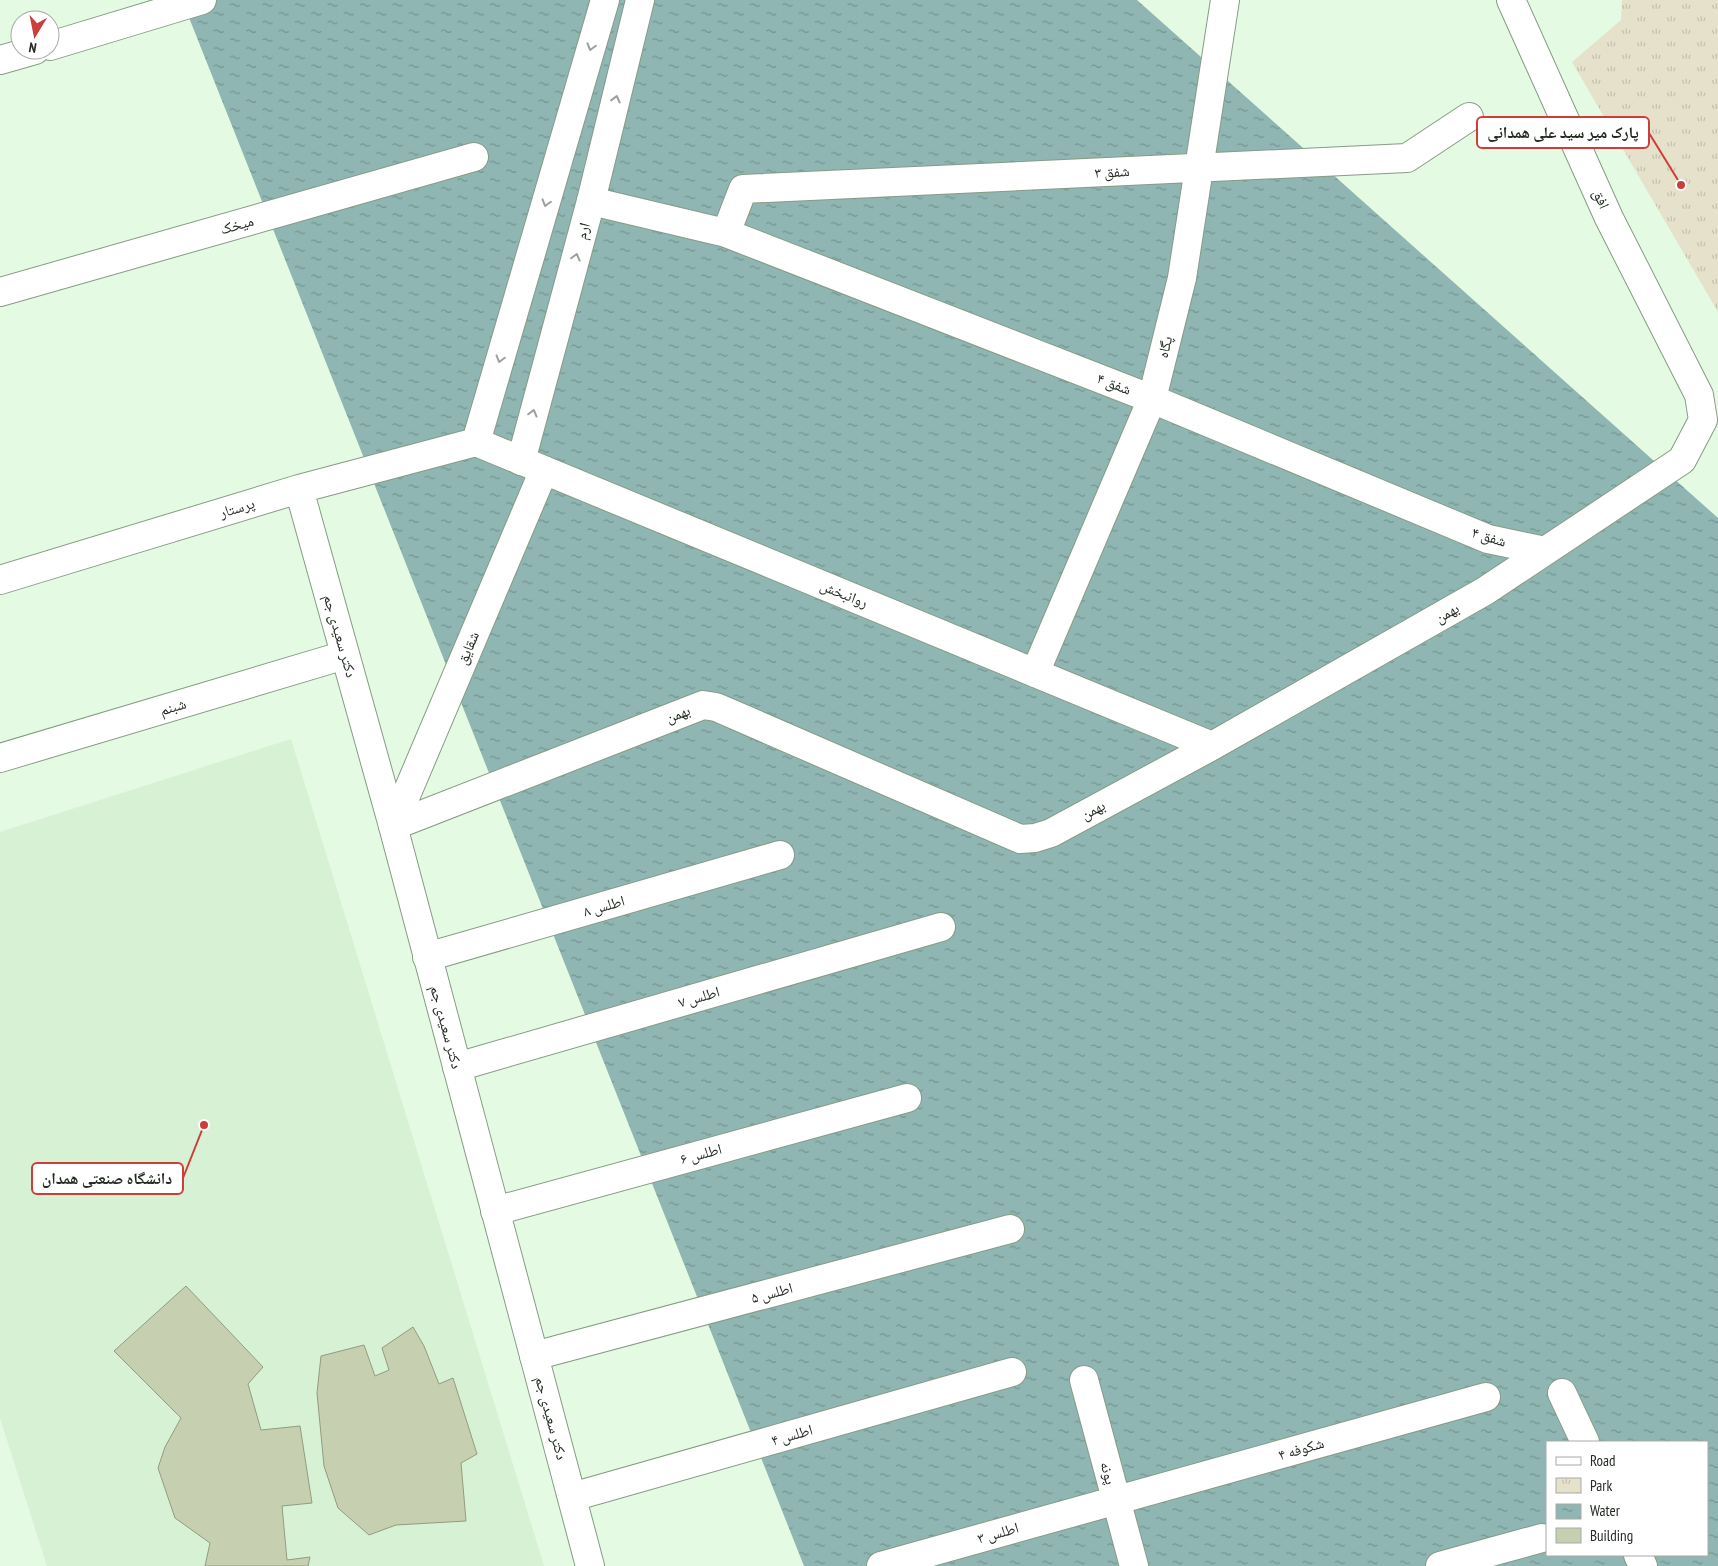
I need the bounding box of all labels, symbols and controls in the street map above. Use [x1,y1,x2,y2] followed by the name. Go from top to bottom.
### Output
[10,10,60,60] north arrow
[27,38,38,57] text: N
[587,42,597,50] one-way arrow
[610,95,621,104] one-way arrow
[1477,117,1649,148] callout: پارک میر سید علی همدانی
[1487,122,1639,142] text: پارک میر سید علی همدانی
[1094,161,1130,183] street label: شفق ۳
[1588,186,1614,212] street label: افق
[541,198,551,206] one-way arrow
[218,211,256,238] street label: میخک
[571,220,595,242] street label: ارم
[570,252,581,261] one-way arrow
[1153,334,1177,360] street label: پگاه
[496,354,506,362] one-way arrow
[1094,368,1134,400] street label: شفق ۴
[528,410,538,418] one-way arrow
[216,493,257,522] street label: پرستار
[1469,522,1509,552] street label: شفق ۴
[817,575,871,613] street label: روانبخش
[319,592,361,680] street label: دکتر سعیدی جم
[1431,598,1463,628] street label: بهمن
[452,628,484,668] street label: شقایق
[157,694,189,720] street label: شبنم
[663,700,693,728] street label: بهمن
[1077,795,1109,825] street label: بهمن
[581,891,627,921] street label: اطلس ۸
[676,982,722,1012] street label: اطلس ۷
[425,983,467,1071] street label: دکتر سعیدی جم
[678,1139,724,1169] street label: اطلس ۶
[32,1163,183,1194] callout: دانشگاه صنعتی همدان
[42,1168,172,1188] text: دانشگاه صنعتی همدان
[749,1278,795,1308] street label: اطلس ۵
[530,1374,572,1462] street label: دکتر سعیدی جم
[769,1420,815,1450] street label: اطلس ۴
[1276,1433,1326,1464] street label: شکوفه ۴
[1546,1441,1708,1556] legend
[1590,1451,1616,1470] text: Road
[1096,1459,1121,1487] street label: پونه
[1590,1476,1612,1495] text: Park
[1590,1501,1621,1520] text: Water
[975,1518,1021,1548] street label: اطلس ۳
[1590,1526,1633,1545] text: Building

